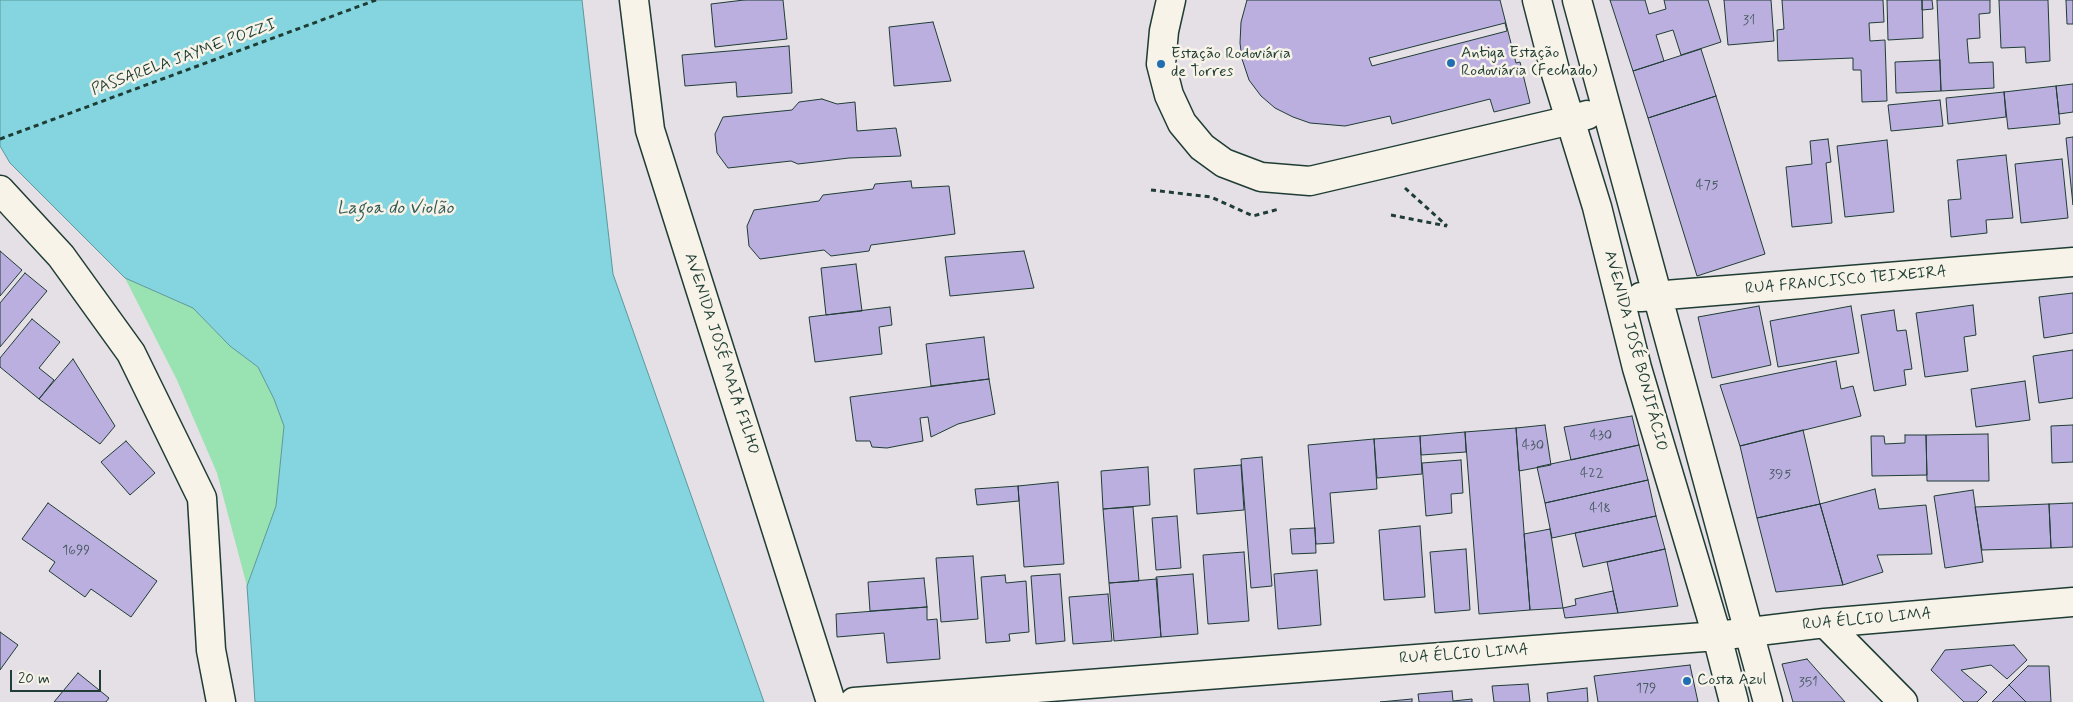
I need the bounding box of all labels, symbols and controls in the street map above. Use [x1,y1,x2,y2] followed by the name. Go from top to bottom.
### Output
[1743,13,1755,29] house number: 31
[89,16,279,100] street label: PASSARELA JAYME POZZI
[1461,44,1597,82] place label: Antiga Estação Rodoviária (Fechado)
[1171,45,1291,83] place label: Estação Rodoviária de Torres
[1445,57,1457,69] marker: Antiga Estação Rodoviária (Fechado)
[1155,58,1167,70] marker: Estação Rodoviária de Torres
[1696,178,1718,194] house number: 475
[337,198,453,220] water label: Lagoa do Violão
[1599,249,1671,453] street label: AVENIDA JOSÉ BONIFÁCIO
[679,251,763,457] street label: AVENIDA JOSÉ MAIA FILHO
[1744,263,1948,299] street label: RUA FRANCISCO TEIXEIRA
[1590,428,1612,444] house number: 430
[1522,438,1544,454] house number: 430
[1580,466,1604,482] house number: 422
[1769,467,1791,483] house number: 395
[1589,501,1611,517] house number: 418
[62,543,90,559] house number: 1699
[1802,605,1932,635] street label: RUA ÉLCIO LIMA
[1399,641,1529,669] street label: RUA ÉLCIO LIMA
[12,660,104,692] scale bar
[18,669,50,689] text: 20 m
[1697,671,1766,691] place label: Costa Azul
[1681,675,1693,687] marker: Costa Azul
[1798,675,1818,691] house number: 351
[1636,681,1656,697] house number: 179

